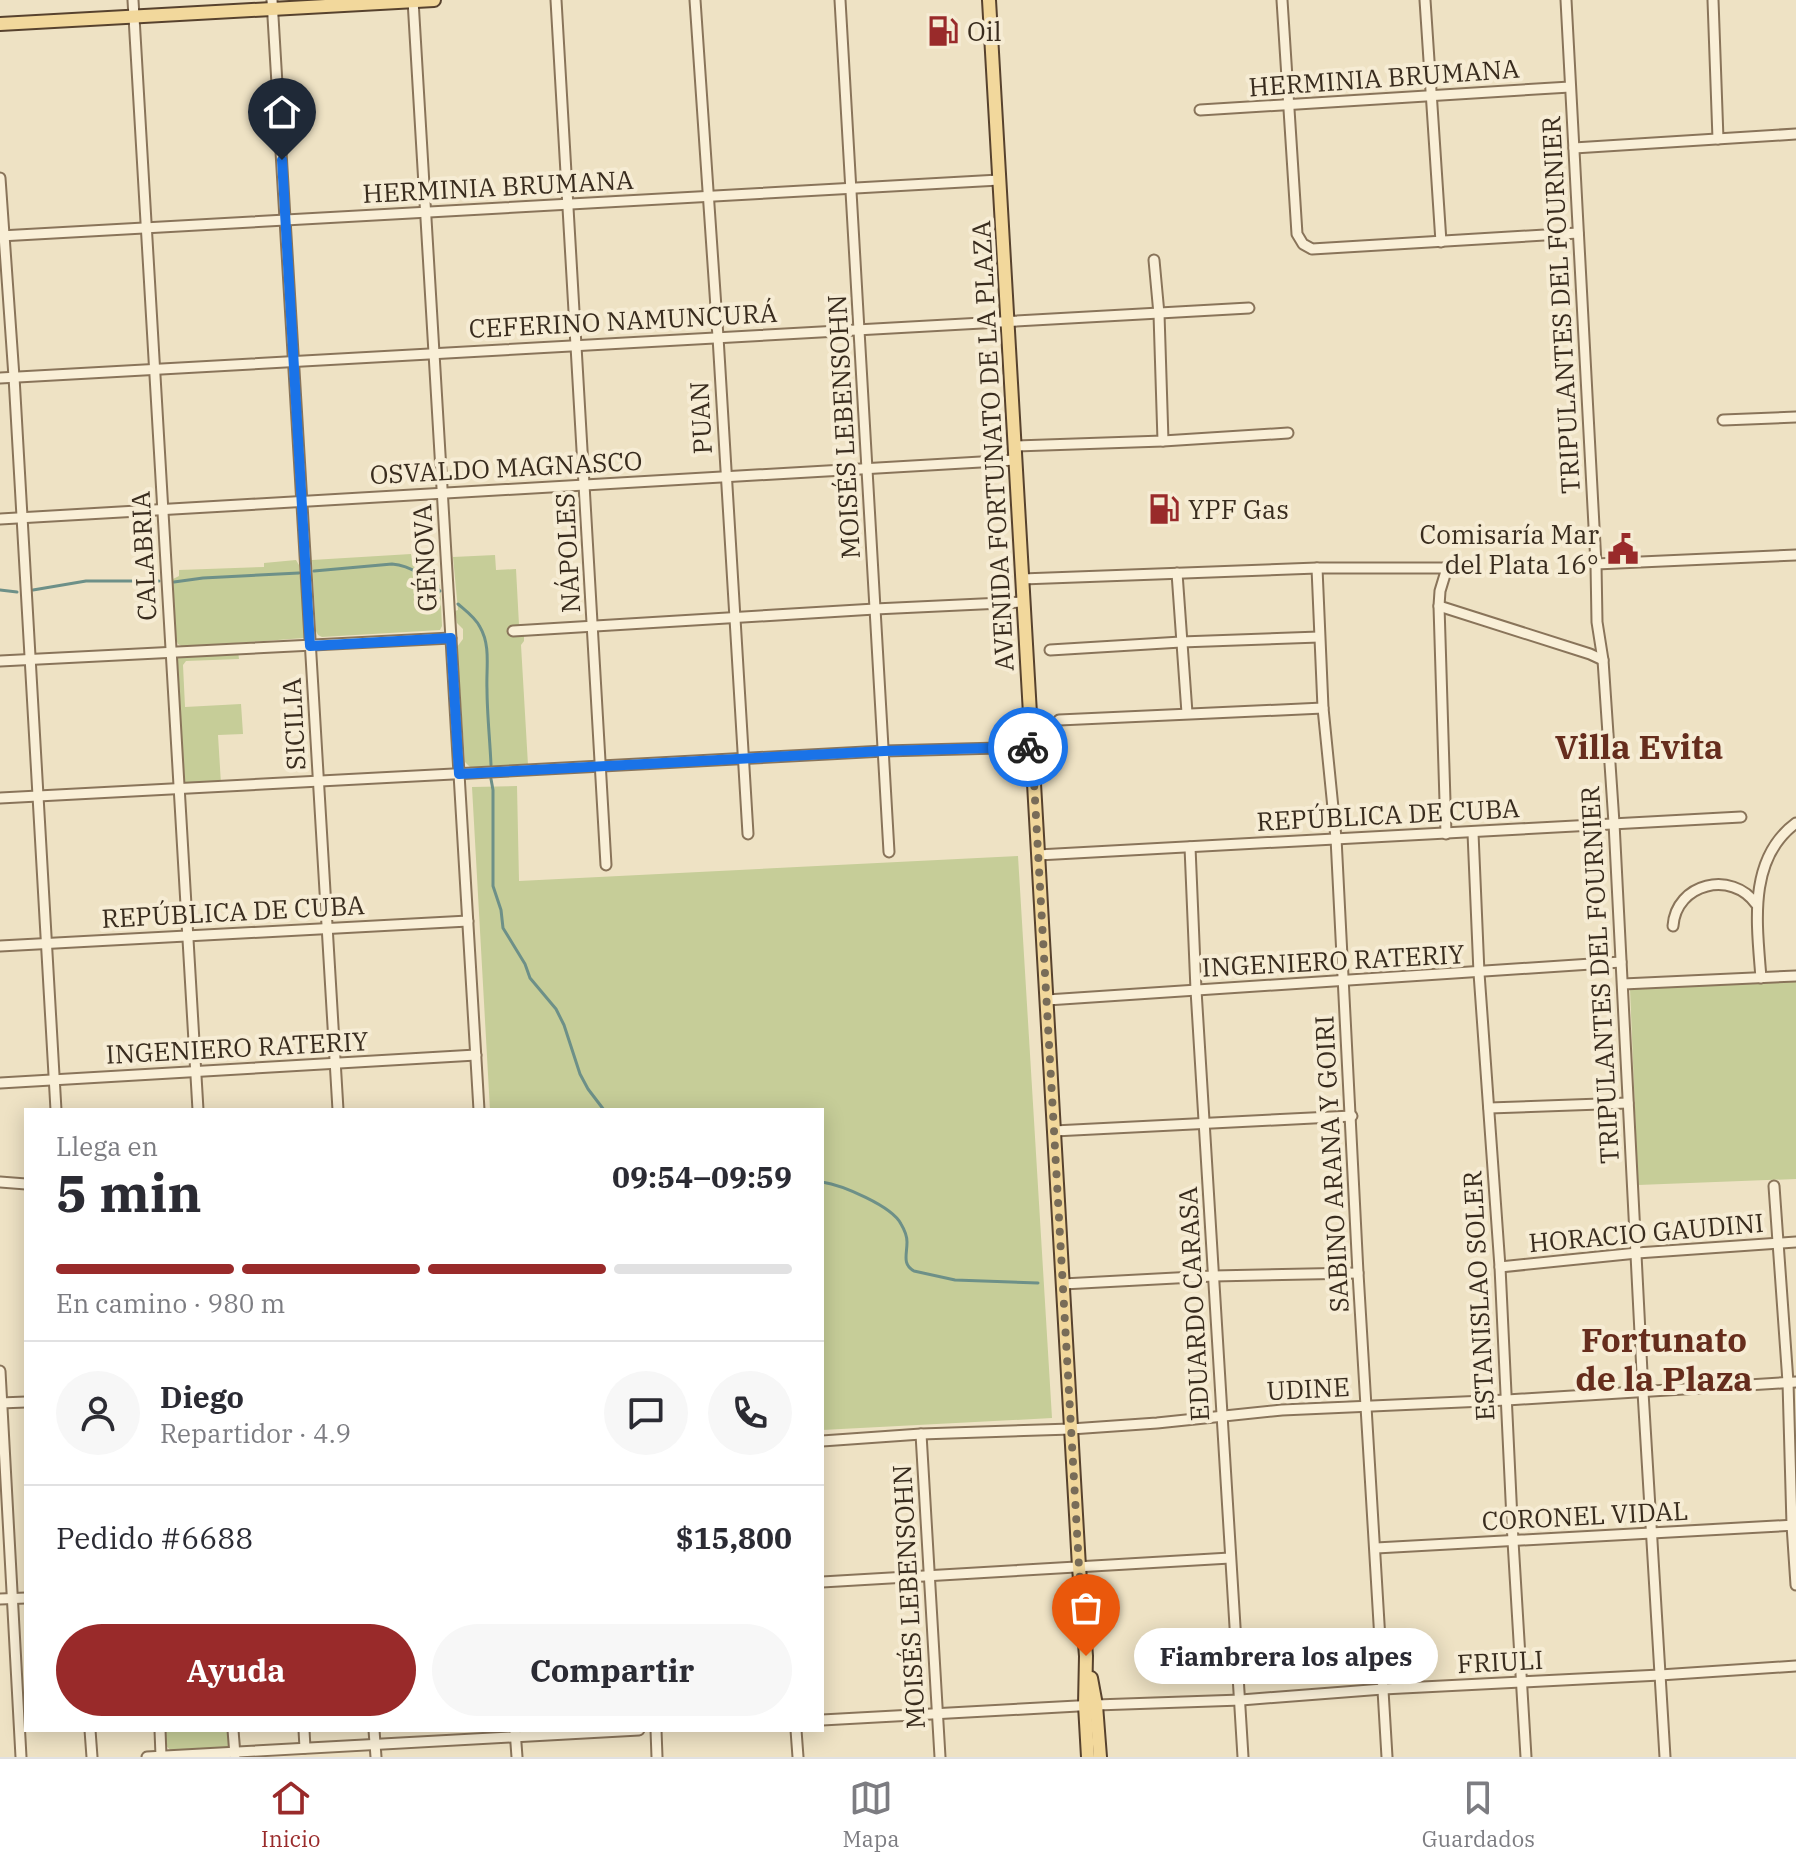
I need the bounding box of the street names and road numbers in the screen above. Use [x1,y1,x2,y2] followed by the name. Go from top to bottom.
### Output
[1247,51,1521,103] street label: HERMINIA BRUMANA
[1533,115,1587,495] street label: TRIPULANTES DEL FOURNIER
[362,162,635,210] street label: HERMINIA BRUMANA
[963,220,1021,672] street label: AVENIDA FORTUNATO DE LA PLAZA
[819,294,867,560] street label: MOISÉS LEBENSOHN
[468,295,778,345] street label: CEFERINO NAMUNCURÁ
[681,381,719,455] street label: PUAN
[369,443,643,491] street label: OSVALDO MAGNASCO
[123,490,163,622] street label: CALABRIA
[547,492,587,614] street label: NÁPOLES
[404,503,444,613] street label: GÉNOVA
[274,677,312,771] street label: SICILIA
[1572,785,1626,1165] street label: TRIPULANTES DEL FOURNIER
[1256,790,1521,838] street label: REPÚBLICA DE CUBA
[101,887,366,935] street label: REPÚBLICA DE CUBA
[1201,936,1465,984] street label: INGENIERO RATERIY
[1306,1015,1356,1313] street label: SABINO ARANA Y GOIRI
[105,1023,369,1071] street label: INGENIERO RATERIY
[1454,1170,1502,1422] street label: ESTANISLAO SOLER
[1170,1186,1216,1422] street label: EDUARDO CARASA
[1527,1205,1765,1259] street label: HORACIO GAUDINI
[1265,1369,1351,1407] street label: UDINE
[884,1464,932,1730] street label: MOISÉS LEBENSOHN
[1481,1493,1689,1537] street label: CORONEL VIDAL
[1456,1642,1544,1680] street label: FRIULI

